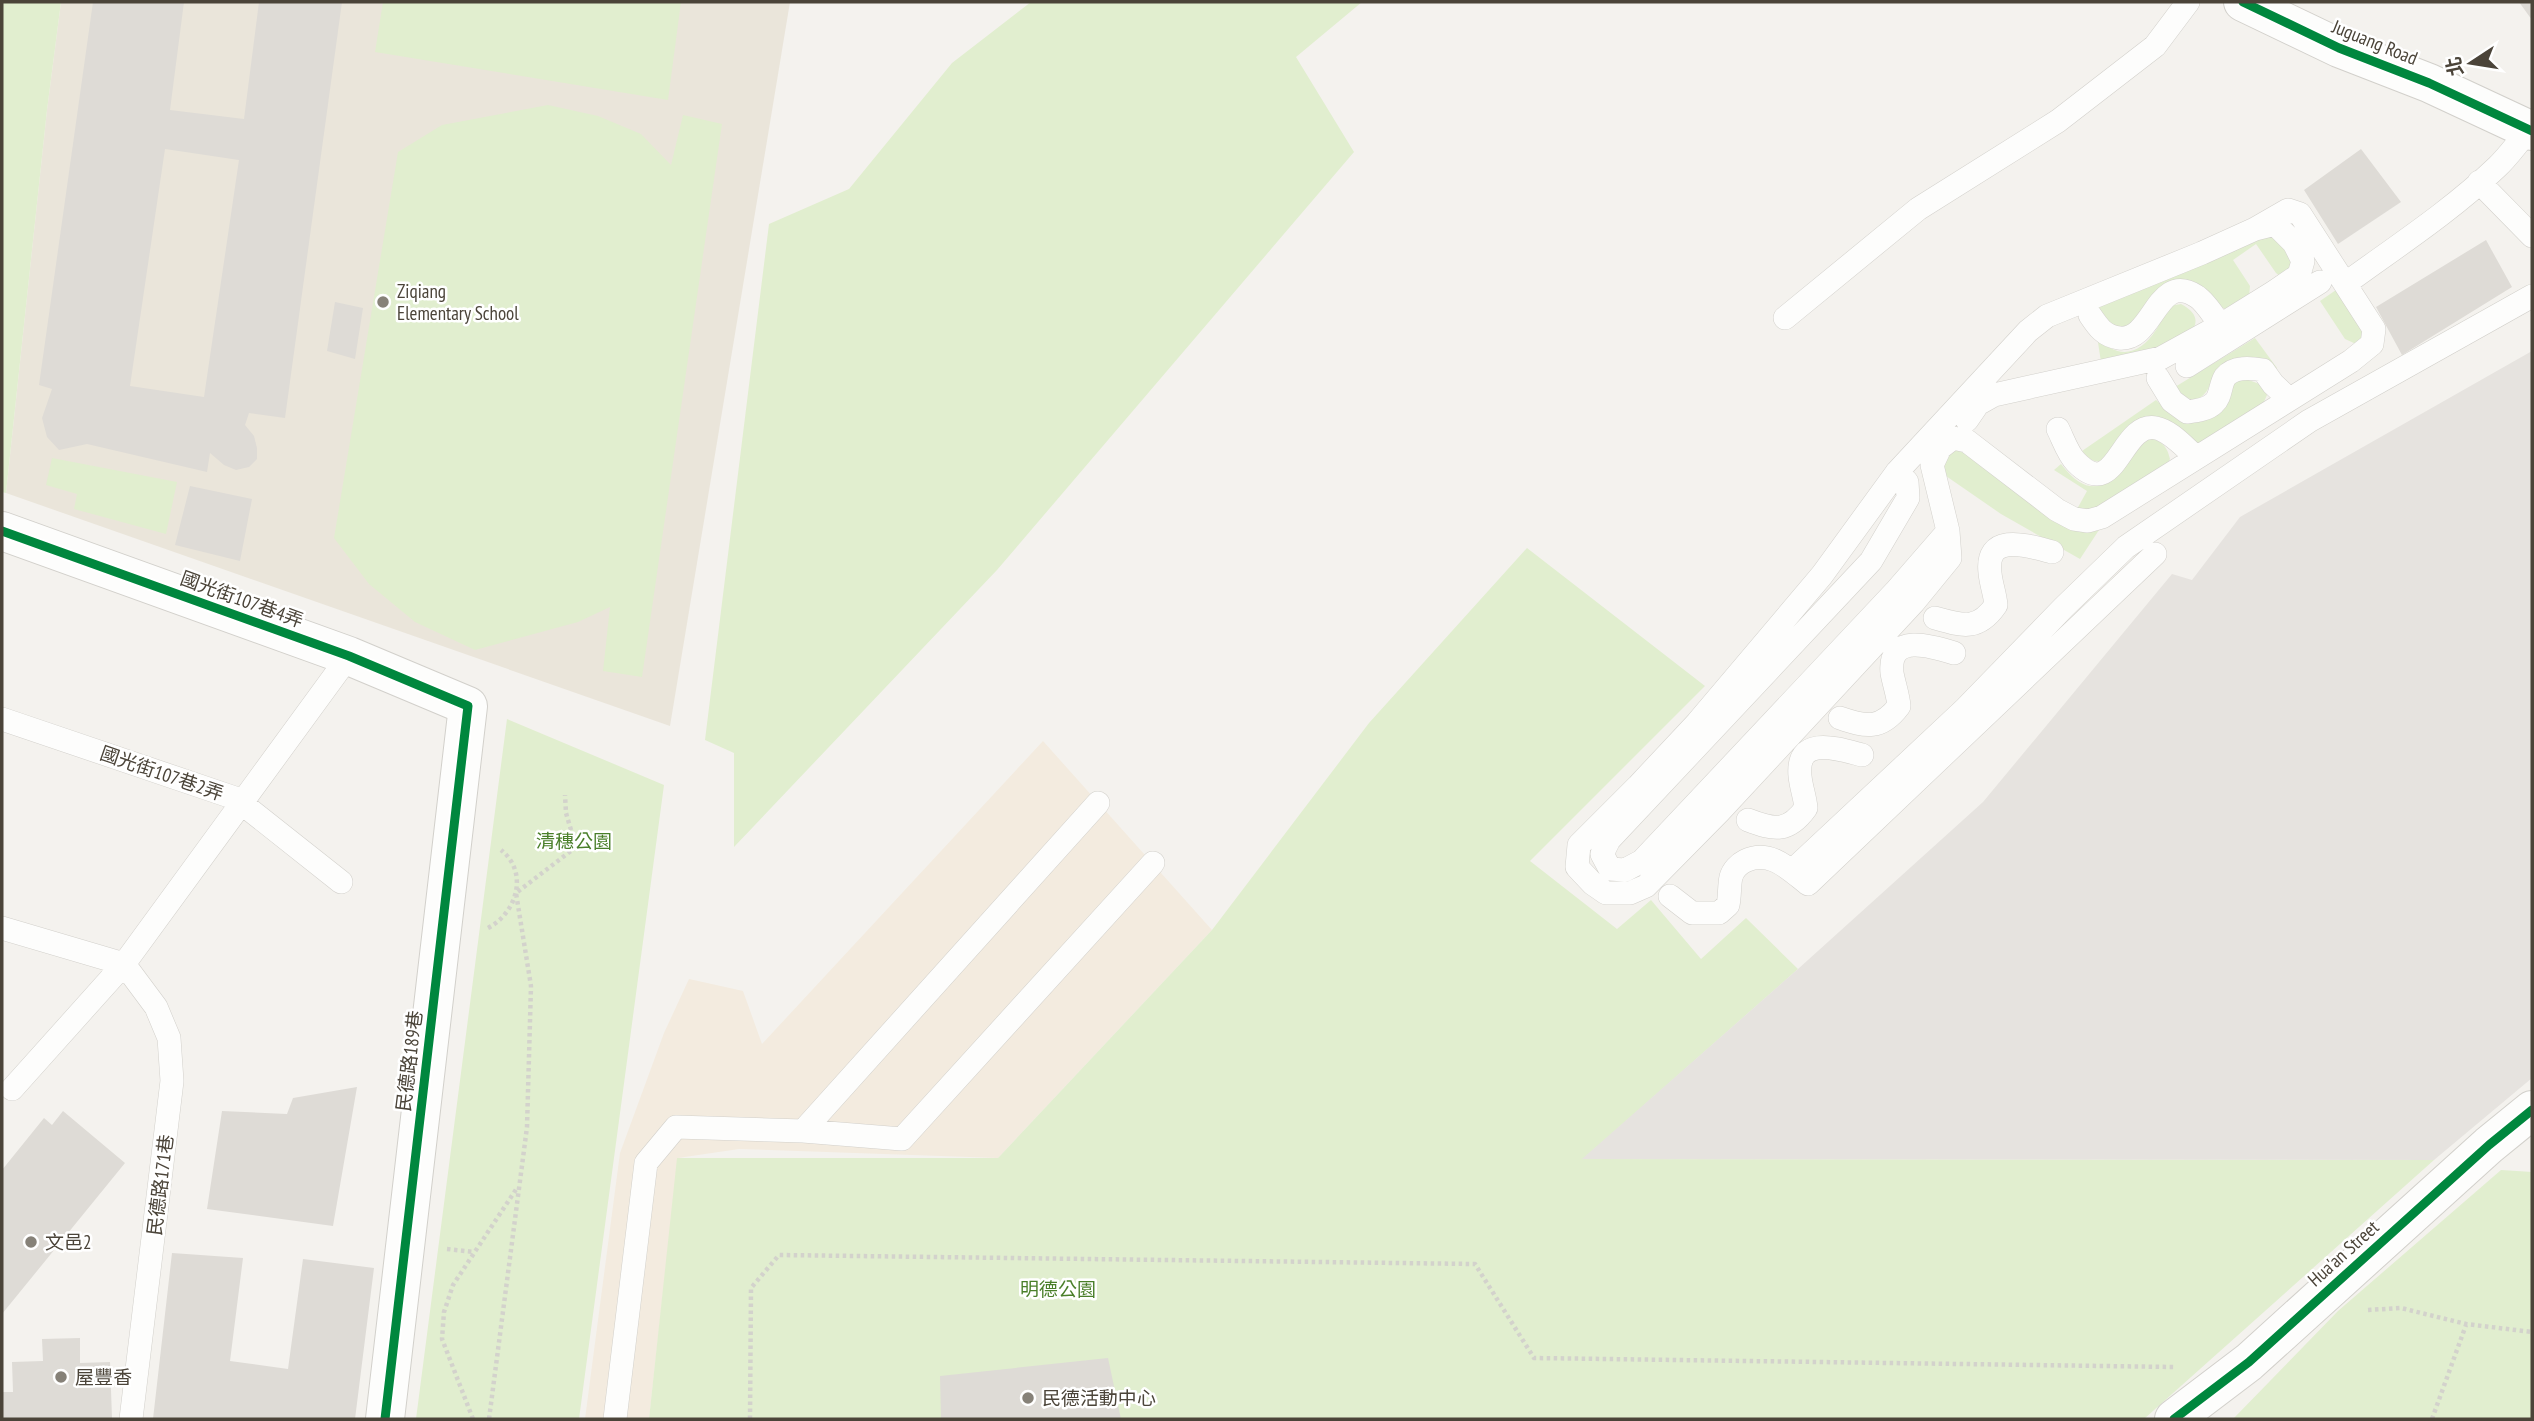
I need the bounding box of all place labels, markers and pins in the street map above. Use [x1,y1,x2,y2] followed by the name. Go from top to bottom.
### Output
[397,279,519,325] place label: Ziqiang Elementary School
[375,294,391,310] marker: Ziqiang Elementary School
[45,1230,92,1254] place label: 文邑2
[23,1234,39,1250] marker: 文邑2
[75,1365,132,1389] place label: 屋豐香
[53,1369,69,1385] marker: 屋豐香
[1042,1386,1156,1410] place label: 民德活動中心
[1020,1390,1036,1406] marker: 民德活動中心

